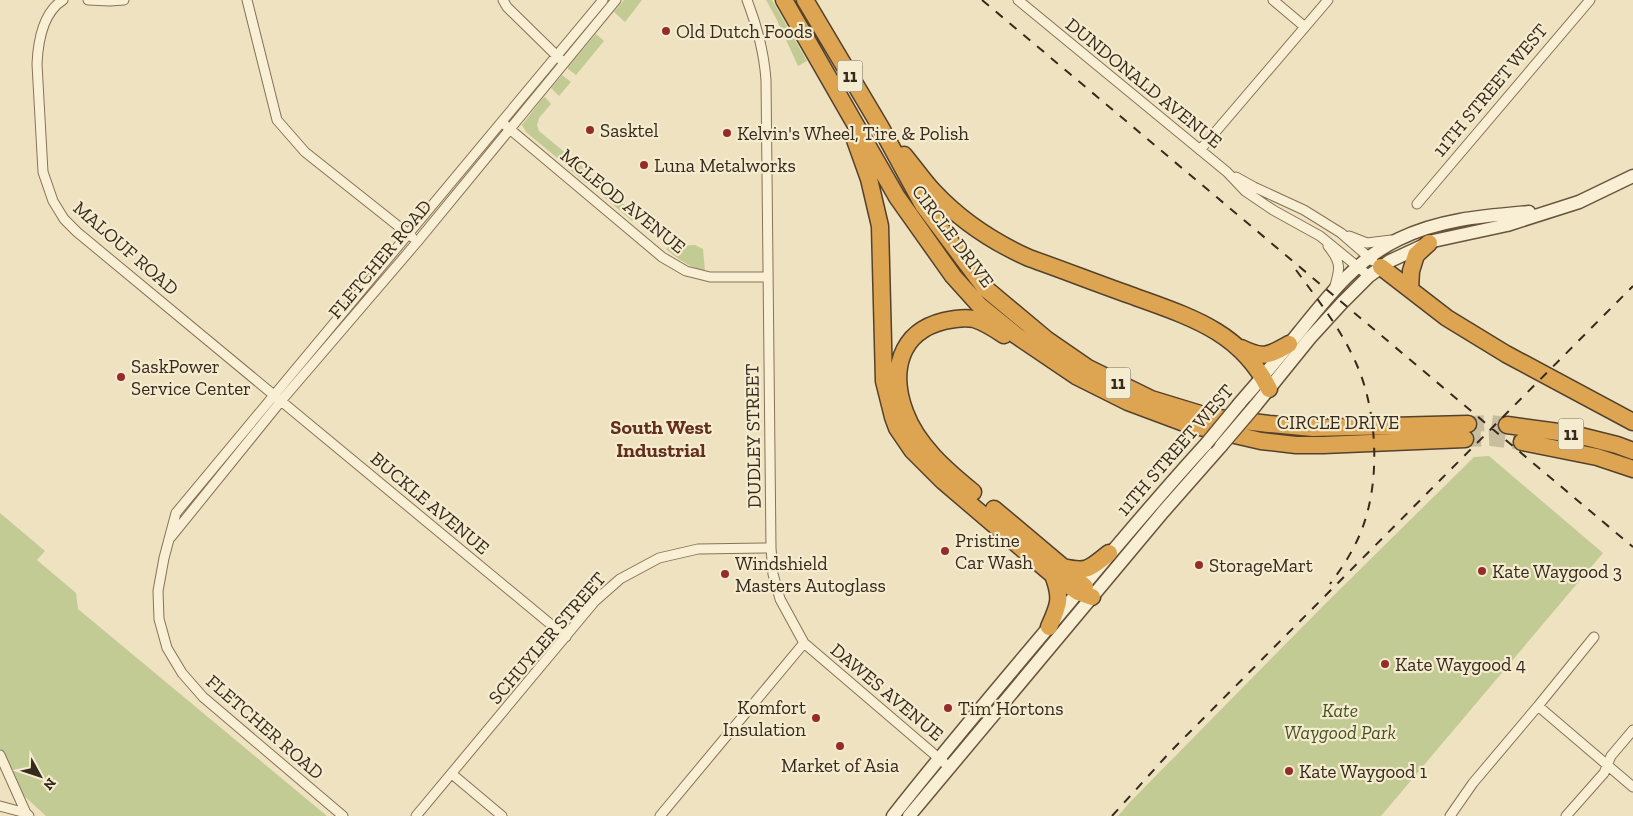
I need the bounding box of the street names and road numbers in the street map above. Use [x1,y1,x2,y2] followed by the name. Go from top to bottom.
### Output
[1061,13,1227,153] street label: DUNDONALD AVENUE
[1428,19,1553,161] street label: 11TH STREET WEST
[838,60,862,92] road number: 11
[556,143,690,259] street label: MCLEOD AVENUE
[907,180,999,292] street label: CIRCLE DRIVE
[324,195,436,323] street label: FLETCHER ROAD
[69,196,183,300] street label: MALOUF ROAD
[740,363,766,509] street label: DUDLEY STREET
[1106,368,1130,398] road number: 11
[1112,379,1238,520] street label: 11TH STREET WEST
[1277,411,1399,434] street label: CIRCLE DRIVE
[1558,418,1584,449] road number: 11
[366,447,494,559] street label: BUCKLE AVENUE
[483,567,611,709] street label: SCHUYLER STREET
[826,638,948,746] street label: DAWES AVENUE
[202,670,328,784] street label: FLETCHER ROAD

